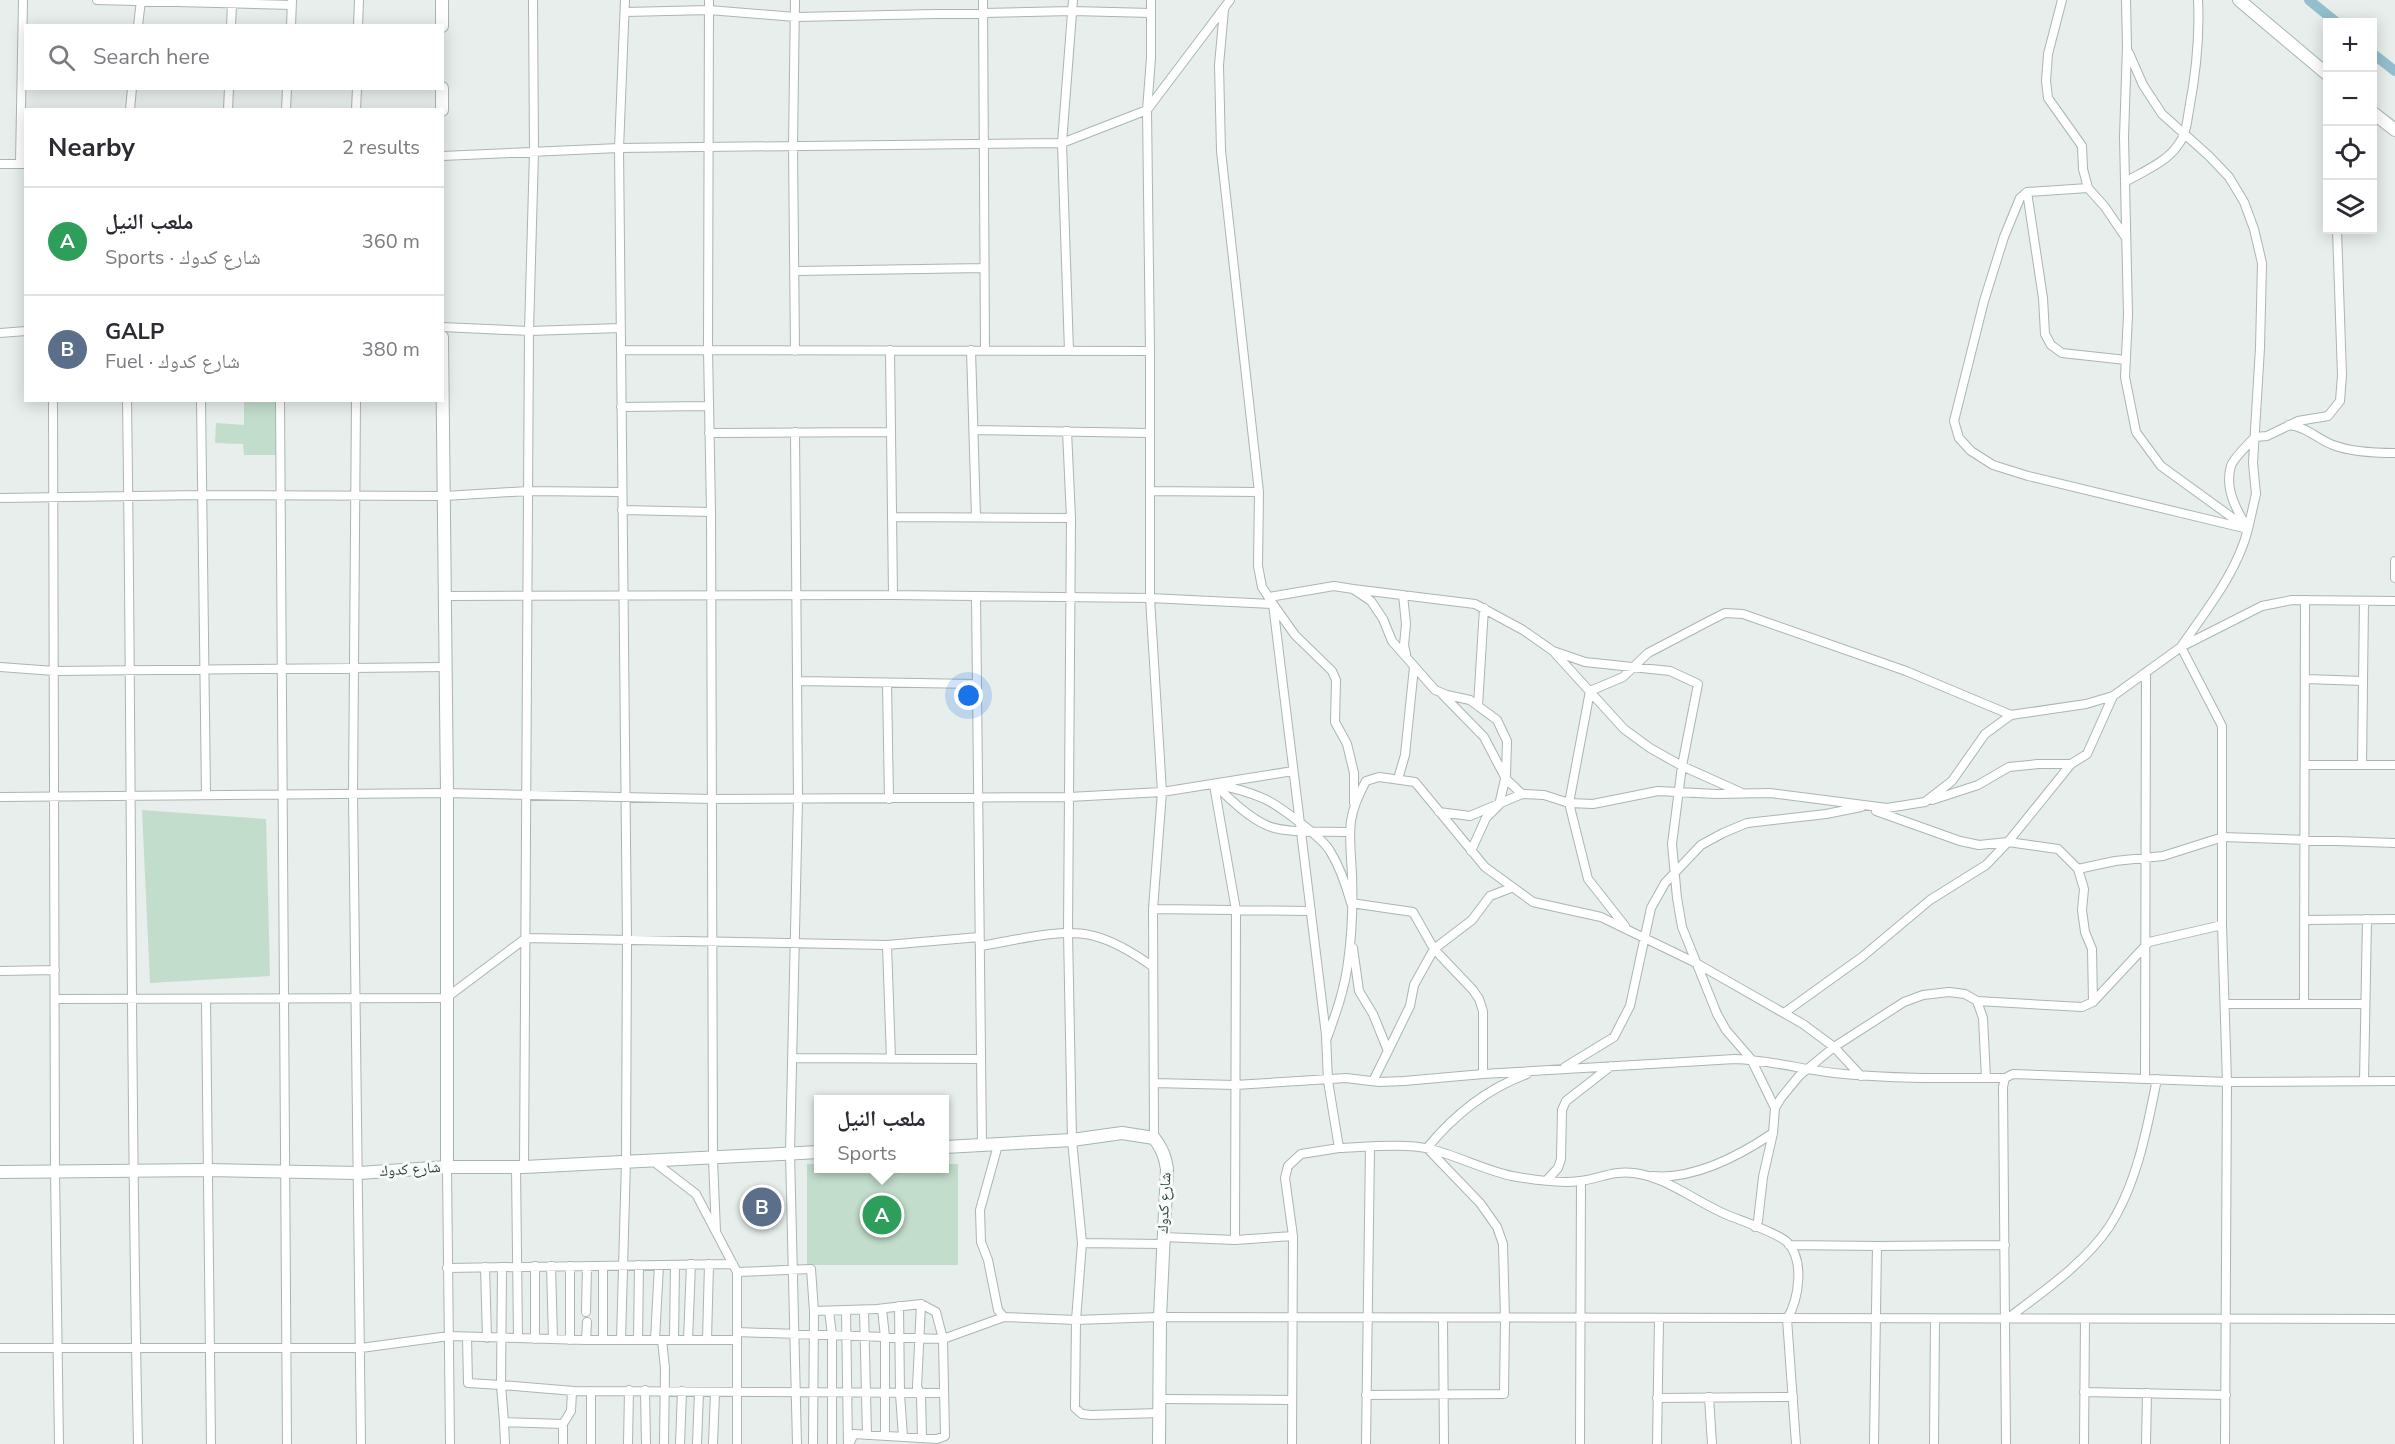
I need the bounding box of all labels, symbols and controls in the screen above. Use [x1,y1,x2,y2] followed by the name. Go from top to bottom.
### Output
[2323,18,2377,234] map controls
[2323,18,2377,72] button: +
[24,24,444,90] search box
[45,41,78,74] icon: search
[93,42,210,72] text: Search here
[2323,72,2377,126] button: −
[2323,126,2377,180] button: locate
[48,130,135,165] text: Nearby
[342,134,420,161] text: 2 results
[2323,180,2377,234] button: layers
[105,207,194,237] text: ملعب النيل
[60,228,75,255] text: A
[362,228,420,255] text: 360 m
[105,244,261,271] text: Sports · شارع كدوك
[105,317,164,347] text: GALP
[61,336,74,363] text: B
[362,336,420,363] text: 380 m
[105,348,240,375] text: Fuel · شارع كدوك
[954,681,983,710] your location
[814,1095,949,1173] popup
[837,1104,926,1134] text: ملعب النيل
[837,1140,897,1167] text: Sports
[379,1157,441,1181] street label: شارع كدوك
[1152,1172,1176,1234] street label: شارع كدوك
[742,1184,782,1230] pin: B
[862,1192,902,1238] pin: A

